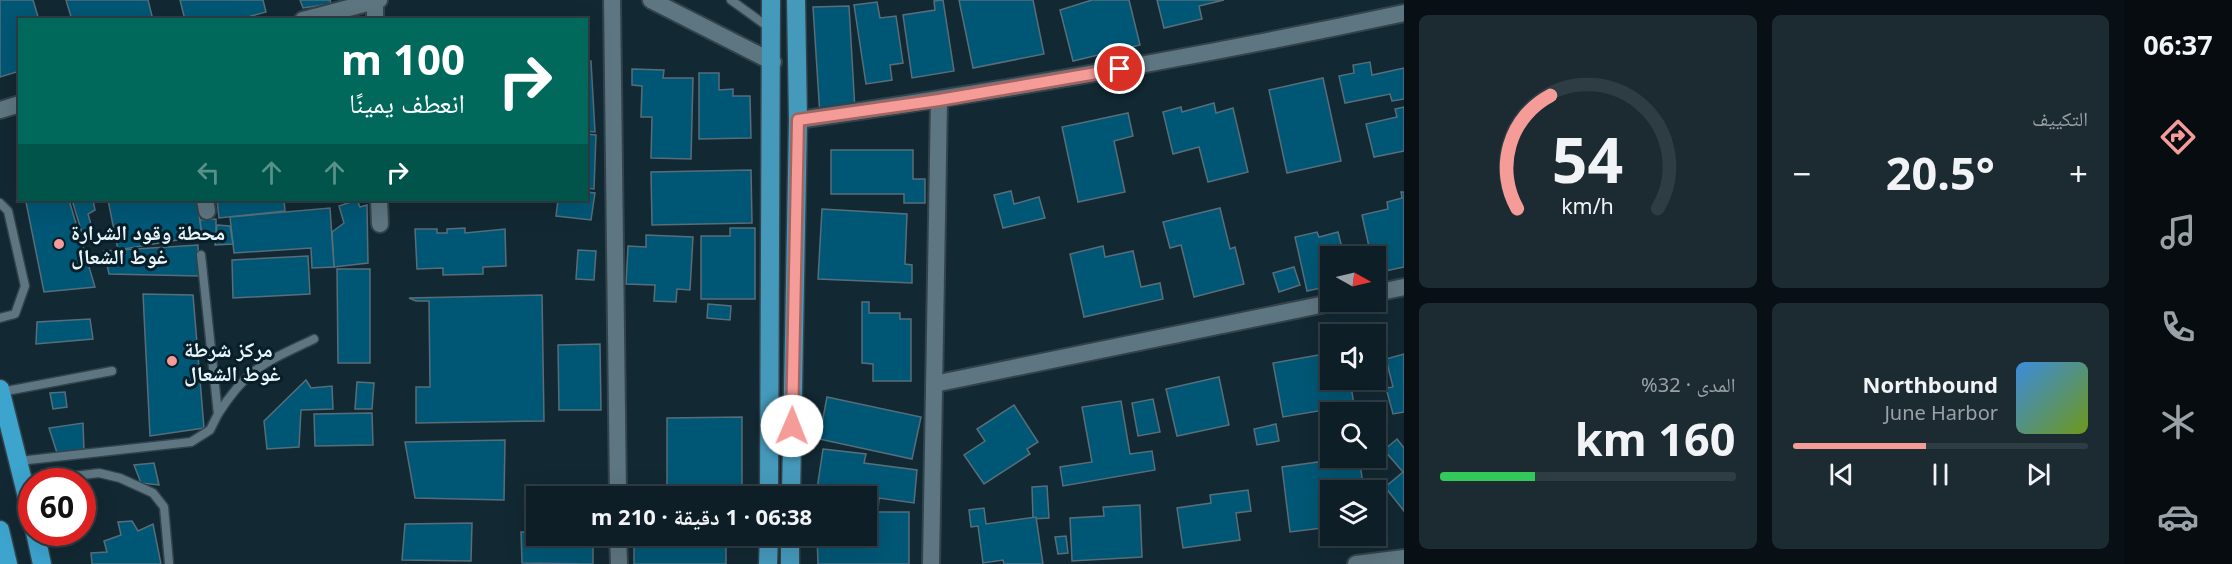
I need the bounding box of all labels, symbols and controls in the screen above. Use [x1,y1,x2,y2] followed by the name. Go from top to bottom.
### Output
[2143,26,2213,63] text: 06:37
[341,30,465,87] text: 100 m
[486,42,564,120] icon: right
[1094,43,1145,94] pin
[1103,52,1136,85] icon: arrive
[349,84,465,121] text: انعطف يمينًا
[2032,105,2088,132] text: التكييف
[1552,116,1623,201] text: 54
[2157,116,2199,158] icon: directions
[1886,142,1995,203] text: 20.5°
[1793,151,1811,196] text: −
[2069,151,2088,196] text: +
[192,156,225,189] icon: left
[255,156,288,189] icon: ahead
[318,156,351,189] icon: ahead
[381,156,414,189] icon: right
[1561,191,1614,220] text: km/h
[2157,211,2199,253] icon: music
[71,218,225,270] place label: محطة وقود الشرارة غوط الشعال
[52,237,66,251] marker: محطة وقود الشرارة غوط الشعال
[1320,246,1386,312] north arrow
[1320,246,1386,546] map controls
[2157,306,2199,348] icon: phone
[1320,324,1386,390] button: sound
[184,335,281,387] place label: مركز شرطة غوط الشعال
[165,354,179,368] marker: مركز شرطة غوط الشعال
[1863,369,1998,399] text: Northbound
[1641,371,1736,398] text: المدى · 32%
[760,394,824,458] position arrow
[1884,399,1998,426] text: June Harbor
[2157,401,2199,443] icon: climate
[1320,402,1386,468] button: search
[1575,408,1736,469] text: 160 km
[1825,458,1858,491] icon: previous
[1924,458,1957,491] icon: pause
[2022,458,2055,491] icon: next
[18,468,96,546] speed limit sign: 60
[1320,480,1386,546] button: layers
[2157,496,2199,538] icon: car
[591,501,812,531] text: 06:38 · 1 دقيقة · 210 m

